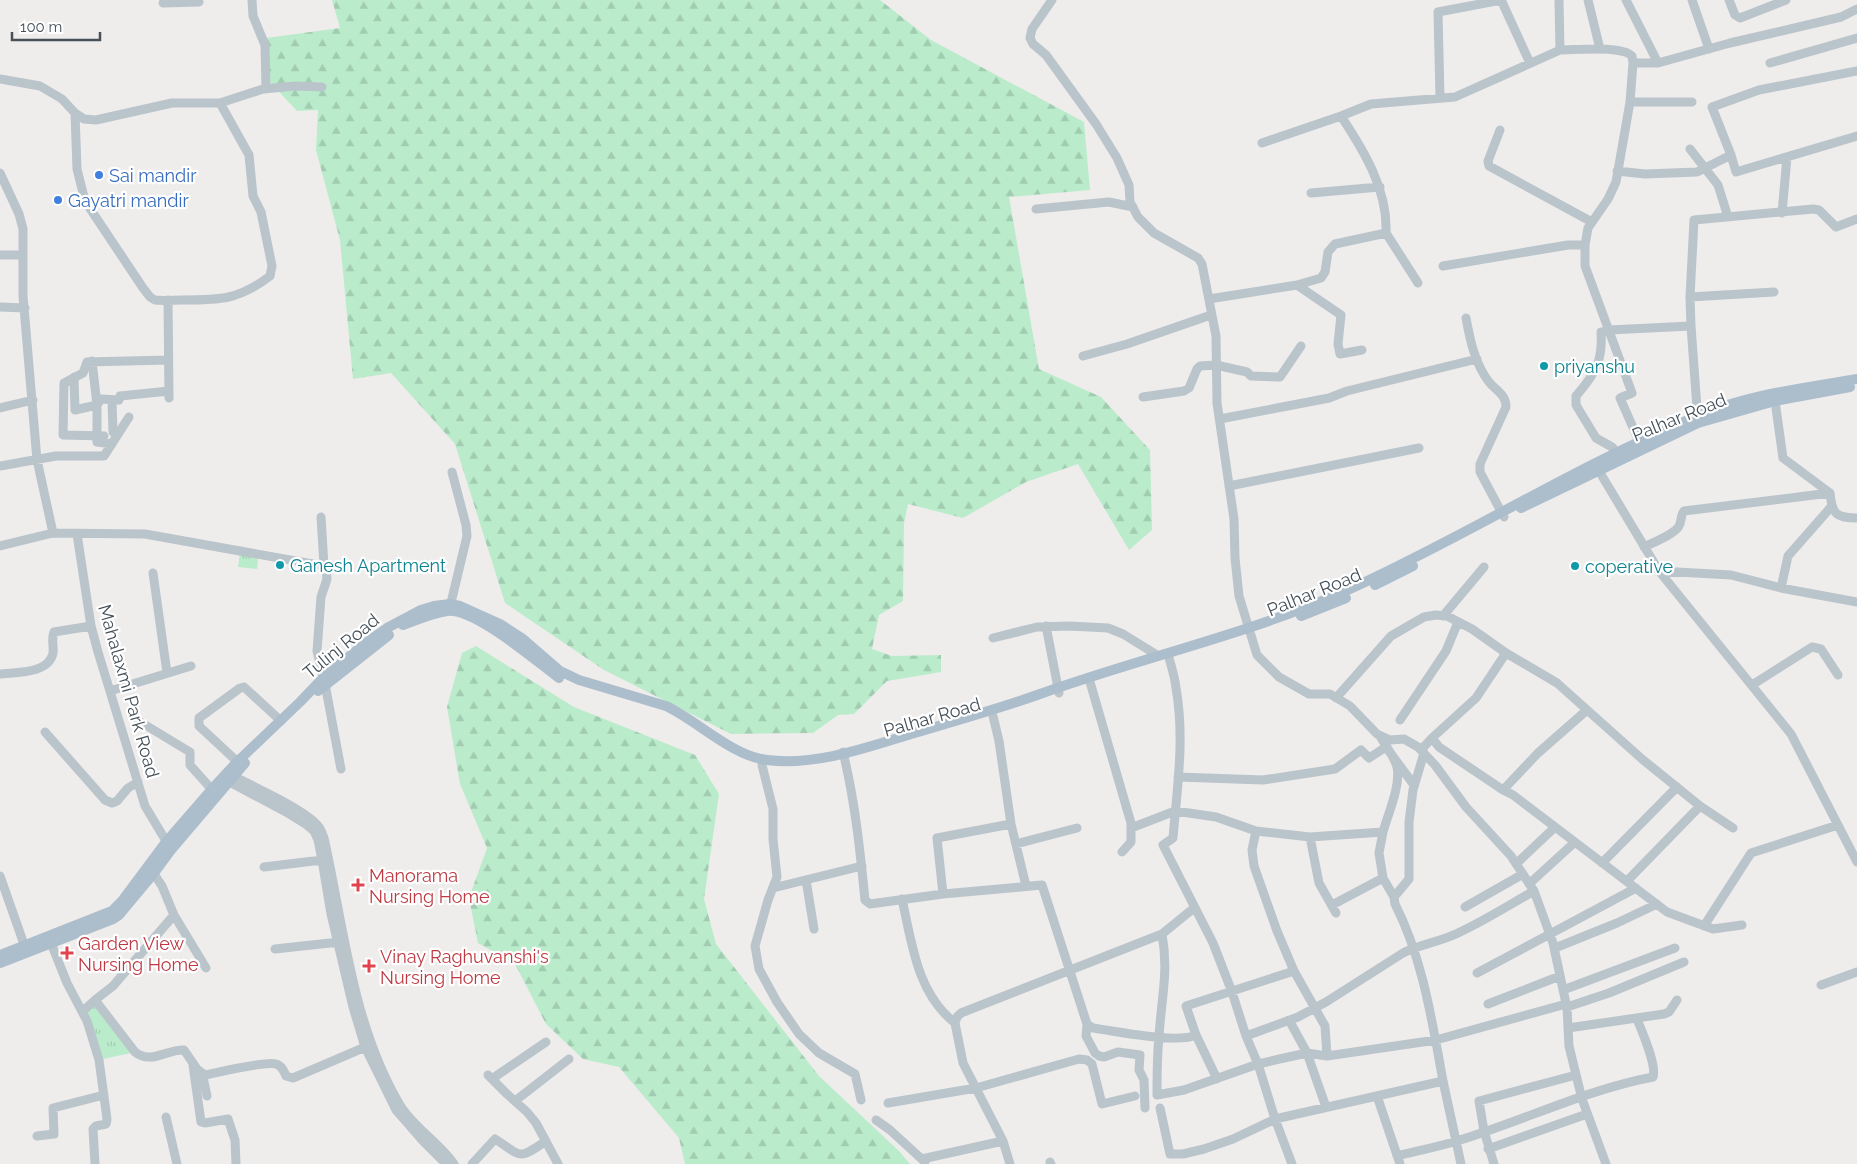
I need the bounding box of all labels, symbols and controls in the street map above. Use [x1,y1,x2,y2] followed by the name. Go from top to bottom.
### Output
[12,10,100,42] scale bar
[20,18,62,36] text: 100 m
[109,165,197,186] place label: Sai mandir
[93,169,105,181] marker: Sai mandir
[68,190,189,211] place label: Gayatri mandir
[52,194,64,206] marker: Gayatri mandir
[1554,356,1635,377] place label: priyanshu
[1538,360,1550,372] marker: priyanshu
[1629,389,1729,445] street label: Palhar Road
[290,555,446,576] place label: Ganesh Apartment
[1585,556,1673,577] place label: coperative
[274,559,286,571] marker: Ganesh Apartment
[1569,560,1581,572] marker: coperative
[1264,564,1364,620] street label: Palhar Road
[94,602,164,780] street label: Mahalaxmi Park Road
[299,609,383,683] street label: Tulinj Road
[881,693,983,741] street label: Palhar Road
[369,865,490,907] place label: Manorama Nursing Home
[351,878,365,892] marker: Manorama Nursing Home
[78,933,199,975] place label: Garden View Nursing Home
[60,946,74,960] marker: Garden View Nursing Home
[380,946,549,988] place label: Vinay Raghuvanshi's Nursing Home
[362,959,376,973] marker: Vinay Raghuvanshi's Nursing Home

